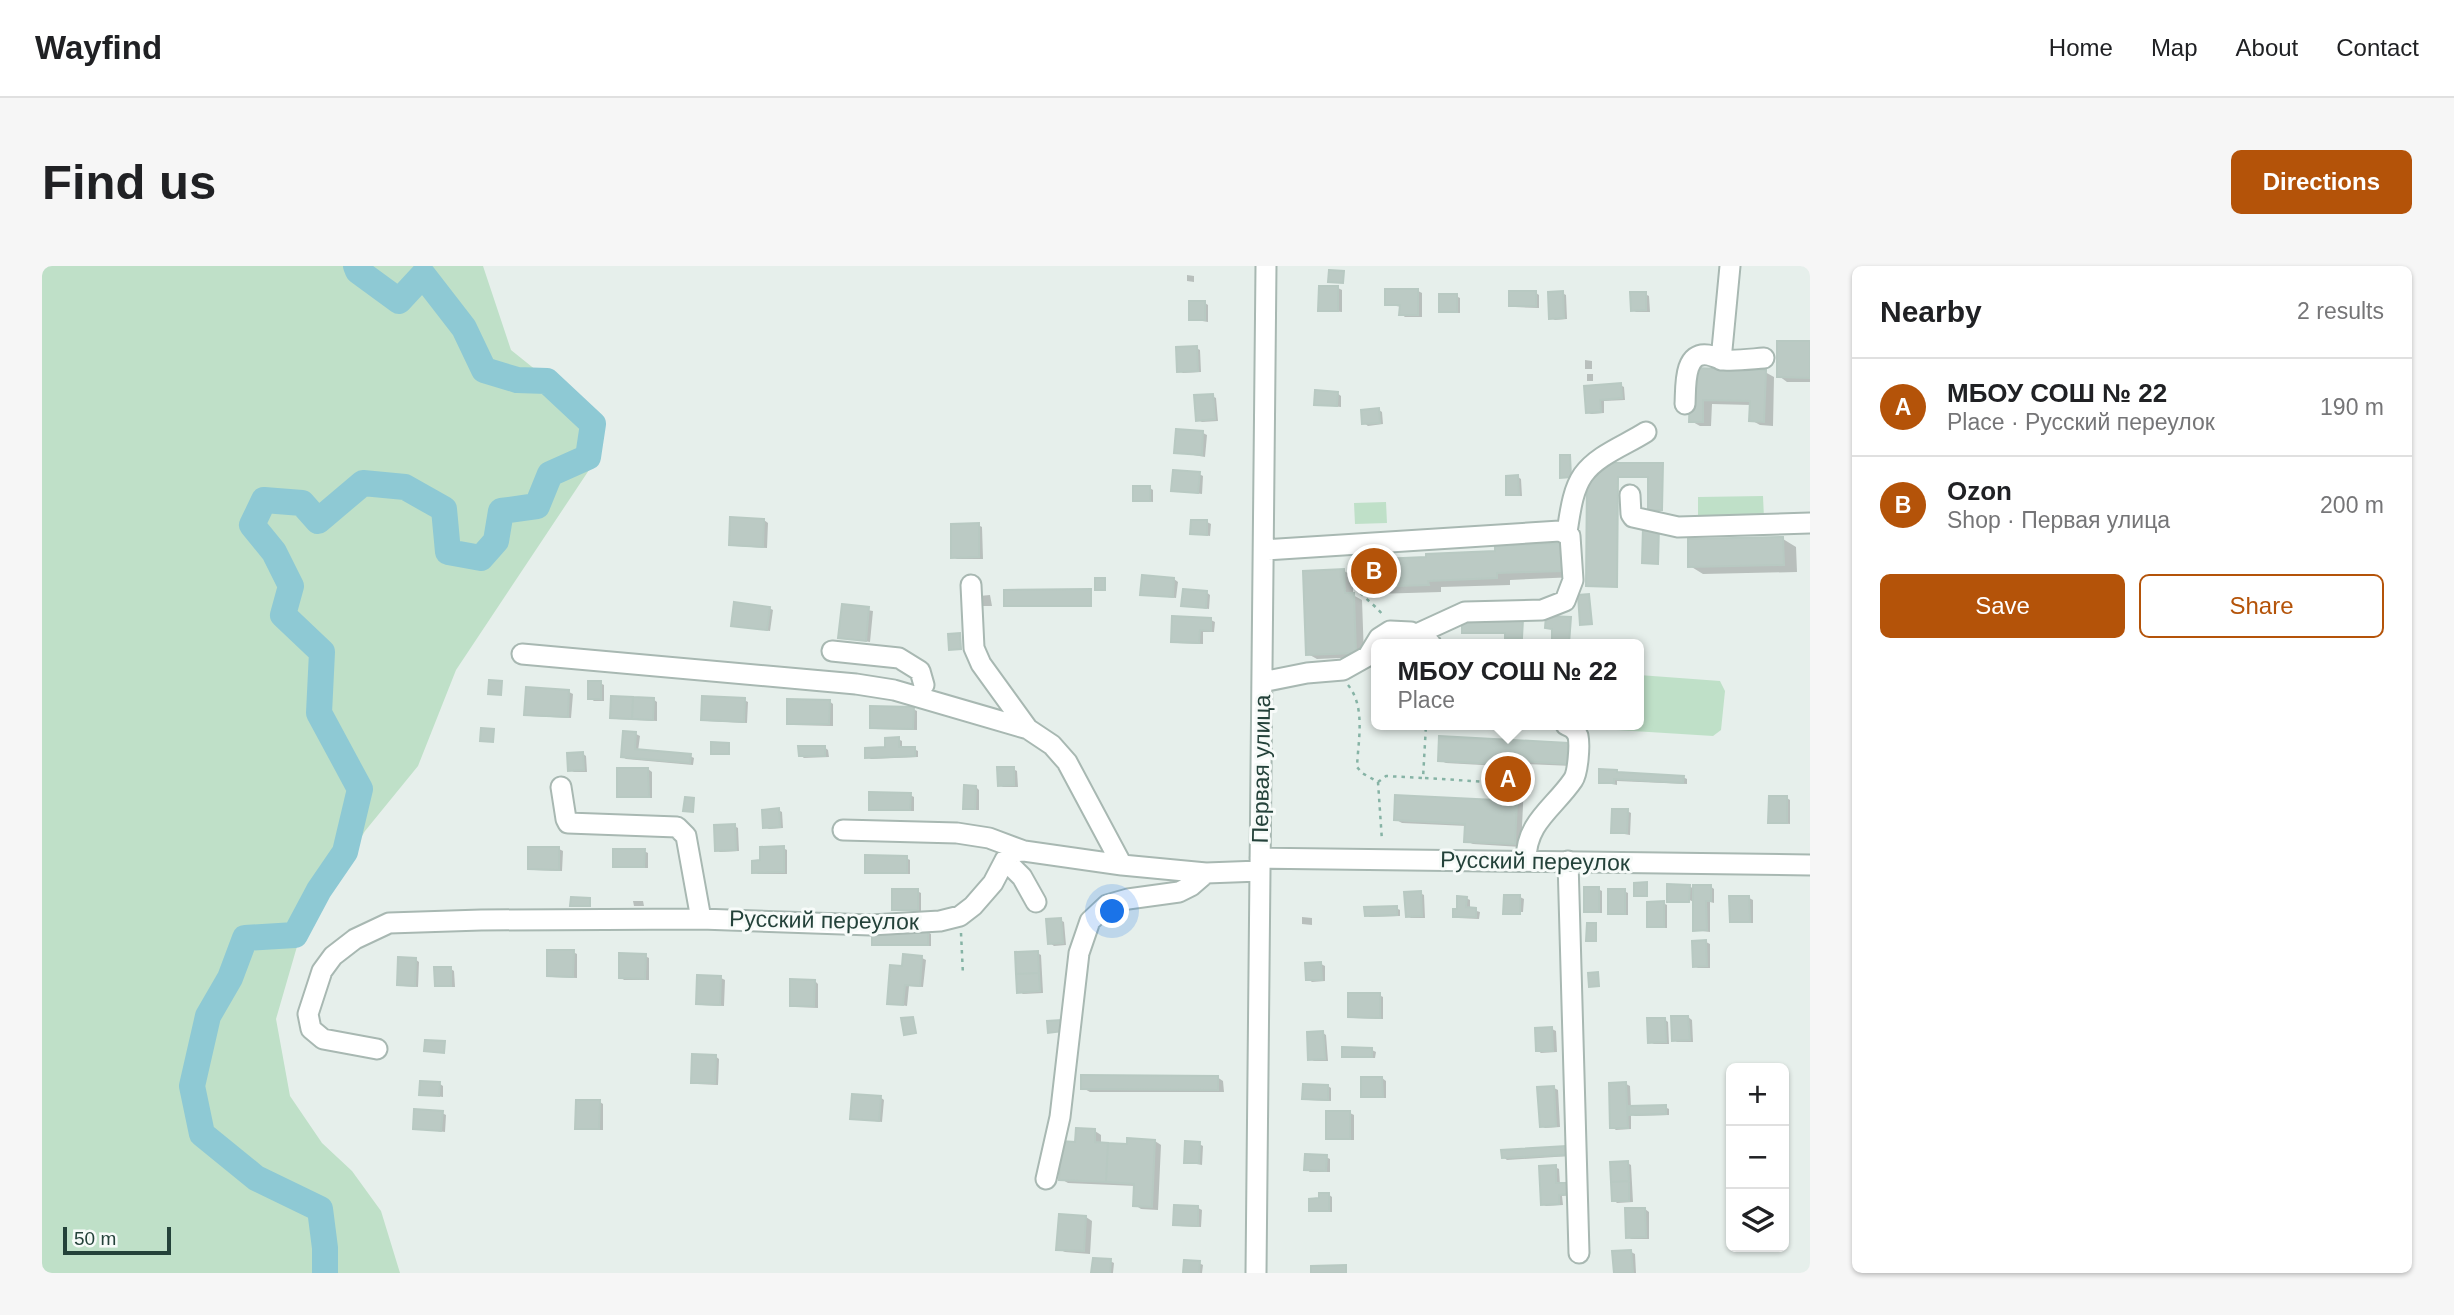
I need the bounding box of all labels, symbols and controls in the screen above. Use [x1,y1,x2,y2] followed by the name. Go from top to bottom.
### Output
[35,29,162,66] text: Wayfind
[2049,34,2113,61] text: Home
[2151,34,2198,61] text: Map
[2236,34,2298,61] text: About
[2336,34,2419,61] text: Contact
[2231,150,2412,214] button: Directions
[42,155,216,209] text: Find us
[1880,295,1982,328] text: Nearby
[2297,298,2384,324] text: 2 results
[1947,378,2167,408] text: МБОУ СОШ № 22
[1895,394,1911,420] text: A
[2320,394,2384,420] text: 190 m
[1947,409,2215,435] text: Place · Русский переулок
[1947,476,2012,506] text: Ozon
[1895,492,1911,518] text: B
[2320,492,2384,518] text: 200 m
[1947,507,2170,533] text: Shop · Первая улица
[1351,545,1397,597] pin: B
[1880,574,2125,638] button: Save
[2139,574,2384,638] button: Share
[1371,639,1644,730] popup
[1397,656,1618,686] text: МБОУ СОШ № 22
[1397,687,1455,713] text: Place
[1247,694,1275,844] street label: Первая улица
[1485,753,1531,805] pin: A
[1440,846,1631,876] street label: Русский переулок
[1095,894,1129,928] your location
[729,905,920,935] street label: Русский переулок
[1726,1063,1789,1252] map controls
[1726,1063,1789,1126] button: +
[1726,1126,1789,1189] button: −
[1726,1189,1789,1252] button: layers
[63,1224,172,1256] scale bar
[74,1228,116,1249] text: 50 m

